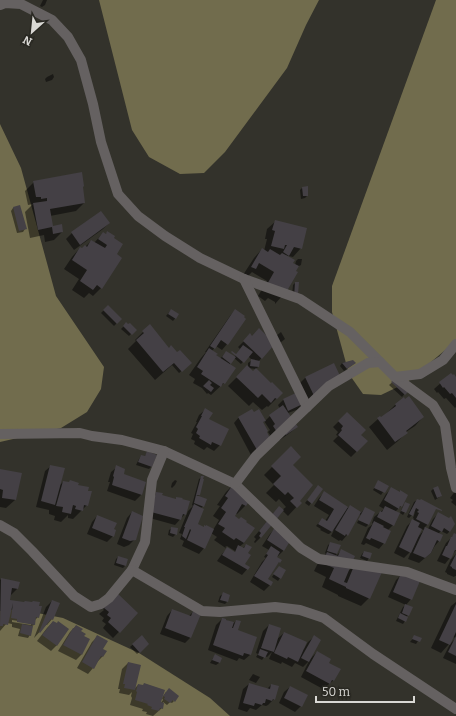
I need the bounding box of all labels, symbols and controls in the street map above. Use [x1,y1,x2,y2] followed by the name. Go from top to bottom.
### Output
[12,12,52,52] north arrow
[21,33,34,48] text: N
[316,678,414,704] scale bar
[322,685,351,699] text: 50 m

